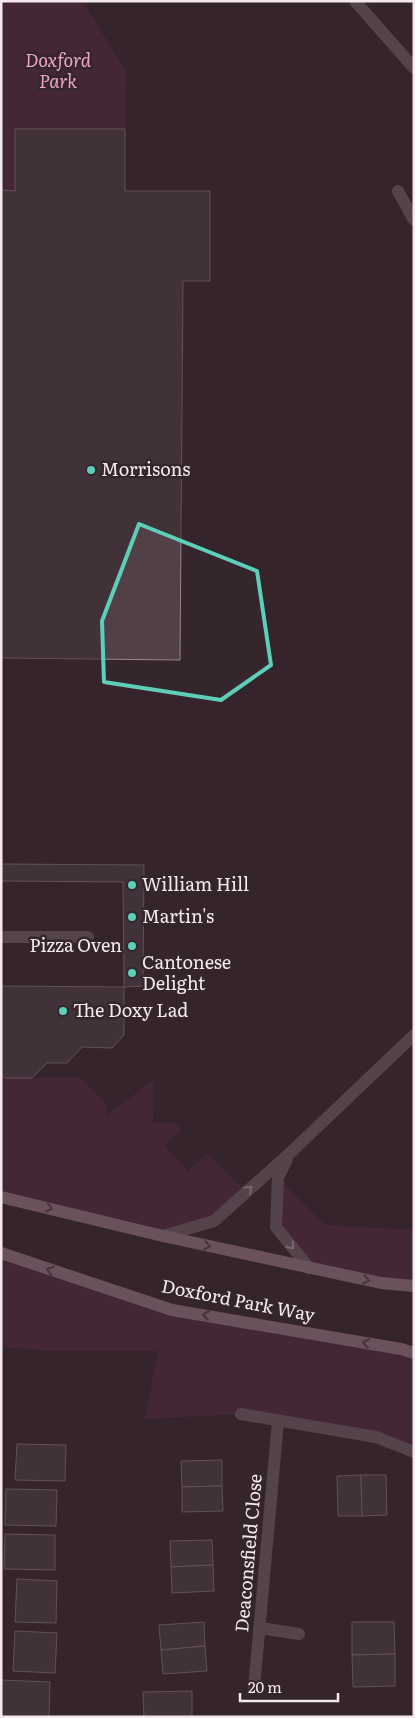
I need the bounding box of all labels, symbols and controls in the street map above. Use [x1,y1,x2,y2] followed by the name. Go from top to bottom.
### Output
[25,46,92,94] park label: Doxford Park
[101,455,190,482] place label: Morrisons
[85,464,97,476] marker: Morrisons
[142,870,249,897] place label: William Hill
[126,879,138,891] marker: William Hill
[142,902,214,929] place label: Martin's
[126,911,138,923] marker: Martin's
[30,931,122,958] place label: Pizza Oven
[126,940,138,952] marker: Pizza Oven
[142,948,231,996] place label: Cantonese Delight
[126,967,138,979] marker: Cantonese Delight
[73,996,188,1023] place label: The Doxy Lad
[57,1005,69,1017] marker: The Doxy Lad
[244,1185,253,1194] one-way arrow
[44,1202,53,1213] one-way arrow
[202,1240,211,1251] one-way arrow
[285,1240,294,1249] one-way arrow
[47,1265,55,1275] one-way arrow
[159,1271,318,1328] street label: Doxford Park Way
[361,1274,370,1284] one-way arrow
[202,1311,210,1321] one-way arrow
[362,1338,371,1348] one-way arrow
[227,1473,268,1633] street label: Deaconsfield Close
[240,1670,338,1702] scale bar
[248,1675,282,1698] text: 20 m

